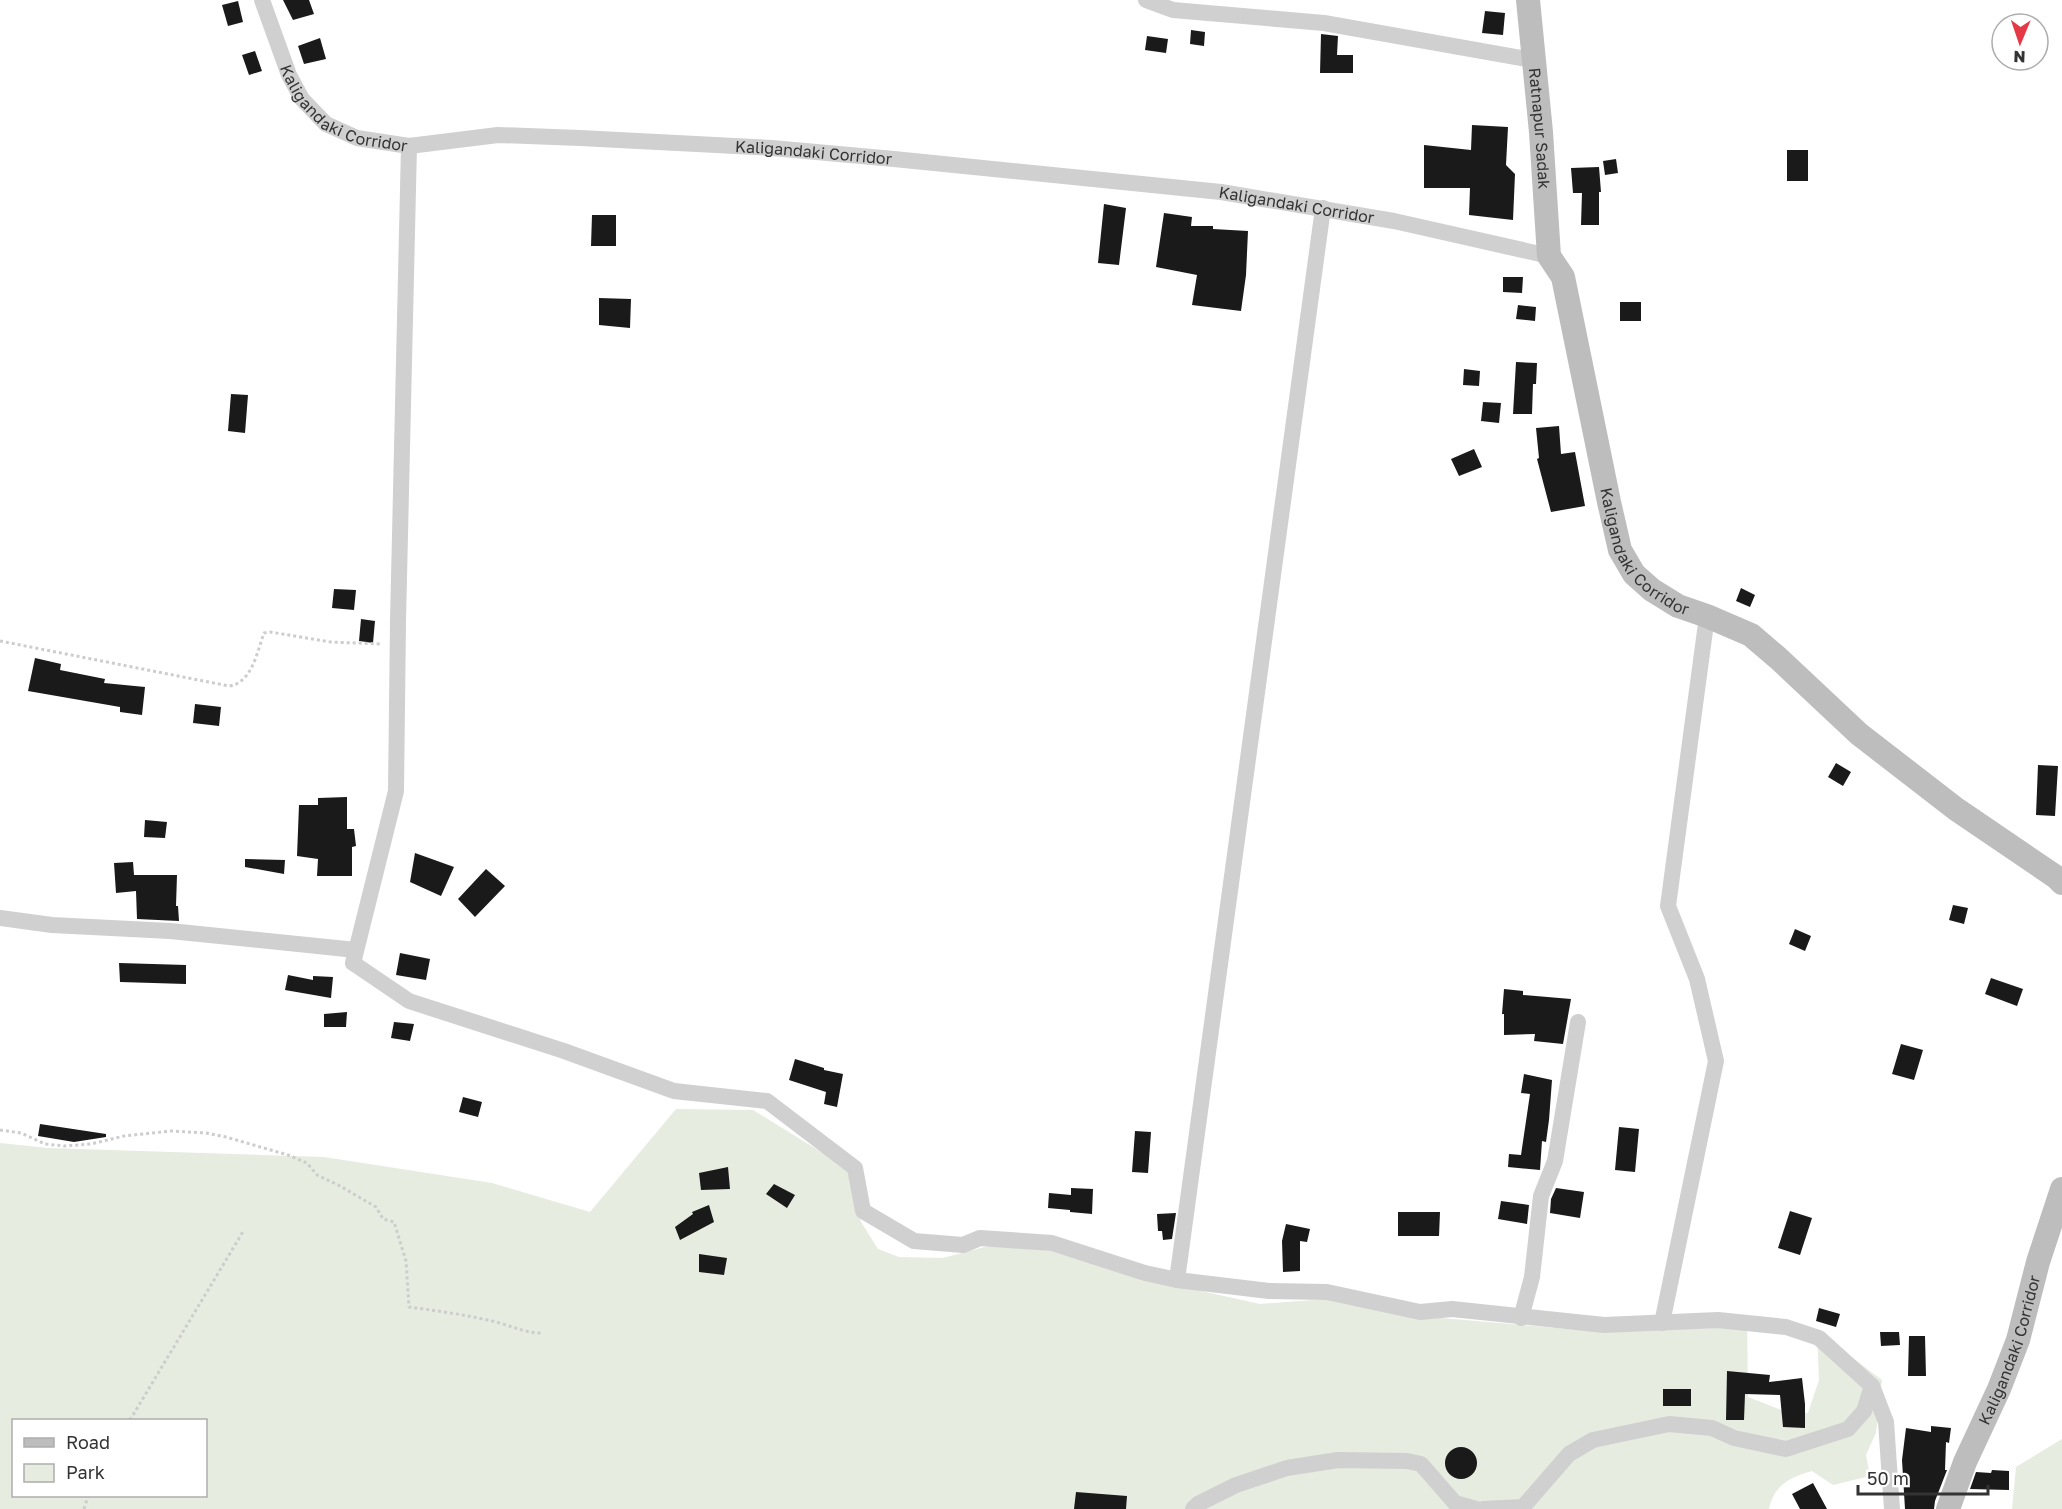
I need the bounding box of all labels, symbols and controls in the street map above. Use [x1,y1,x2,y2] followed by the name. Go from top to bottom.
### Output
[1990,12,2050,72] north arrow
[2013,47,2026,67] text: N
[276,62,409,156] street label: Kaligandaki Corridor
[1525,67,1555,190] street label: Ratnapur Sadak
[735,136,893,169] street label: Kaligandaki Corridor
[1217,182,1376,228] street label: Kaligandaki Corridor
[1596,486,1692,619] street label: Kaligandaki Corridor
[1974,1273,2044,1428] street label: Kaligandaki Corridor
[12,1419,207,1497] legend
[66,1431,110,1453] text: Road
[1858,1458,1988,1496] scale bar
[66,1461,105,1483] text: Park
[1867,1467,1909,1489] text: 50 m

